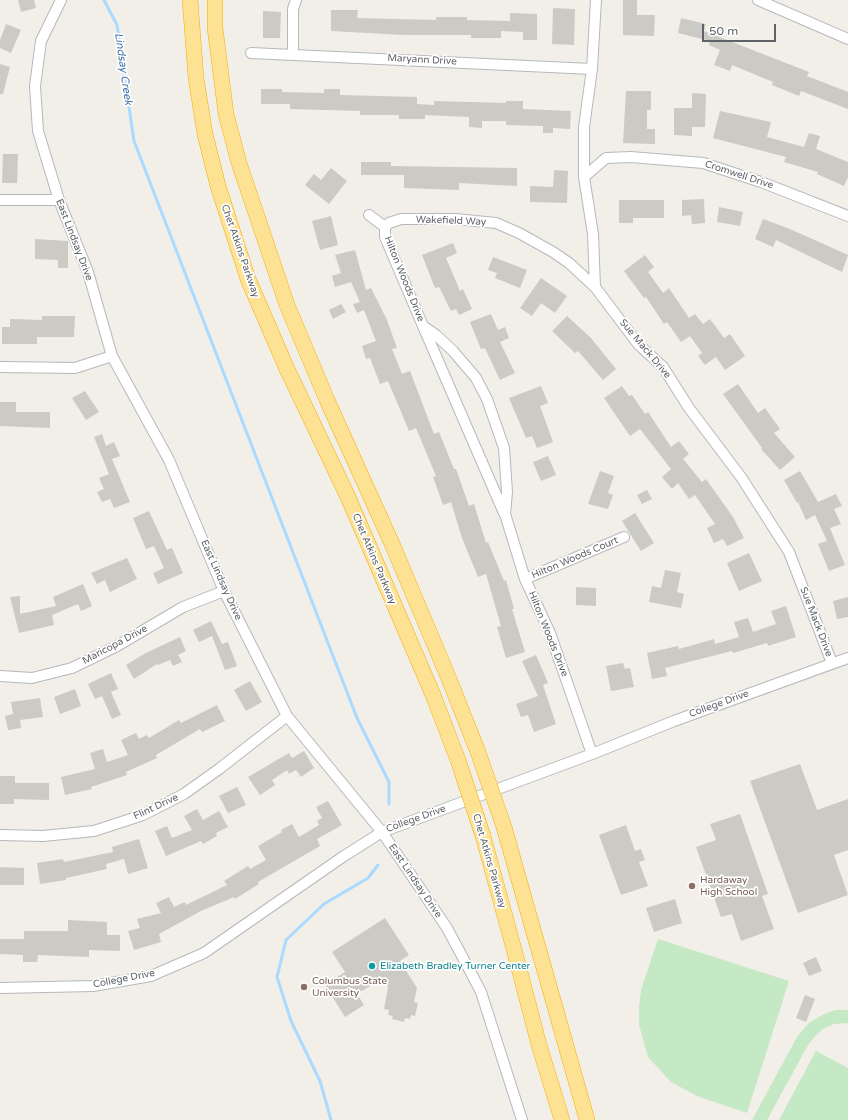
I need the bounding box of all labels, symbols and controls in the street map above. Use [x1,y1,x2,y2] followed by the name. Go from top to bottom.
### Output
[704,16,778,42] scale bar
[709,24,738,38] text: 50 m
[111,32,135,106] water label: Lindsay Creek
[387,52,457,68] street label: Maryann Drive
[703,158,775,192] street label: Cromwell Drive
[53,197,95,283] street label: East Lindsay Drive
[218,203,262,299] street label: Chet Atkins Parkway
[416,214,486,228] street label: Wakefield Way
[381,235,427,323] street label: Hilton Woods Drive
[617,317,673,381] street label: Sue Mack Drive
[349,512,399,606] street label: Chet Atkins Parkway
[530,534,620,582] street label: Hilton Woods Court
[198,538,244,622] street label: East Lindsay Drive
[797,585,835,659] street label: Sue Mack Drive
[525,590,571,678] street label: Hilton Woods Drive
[80,623,150,667] street label: Maricopa Drive
[687,688,751,720] street label: College Drive
[132,791,180,823] street label: Flint Drive
[384,803,448,835] street label: College Drive
[470,812,508,910] street label: Chet Atkins Parkway
[386,842,444,920] street label: East Lindsay Drive
[700,874,757,898] place label: Hardaway High School
[687,881,697,891] marker: Hardaway High School
[380,960,530,972] place label: Elizabeth Bradley Turner Center
[367,961,377,971] marker: Elizabeth Bradley Turner Center
[92,967,156,991] street label: College Drive
[312,975,387,998] place label: Columbus State University
[299,982,309,992] marker: Columbus State University

